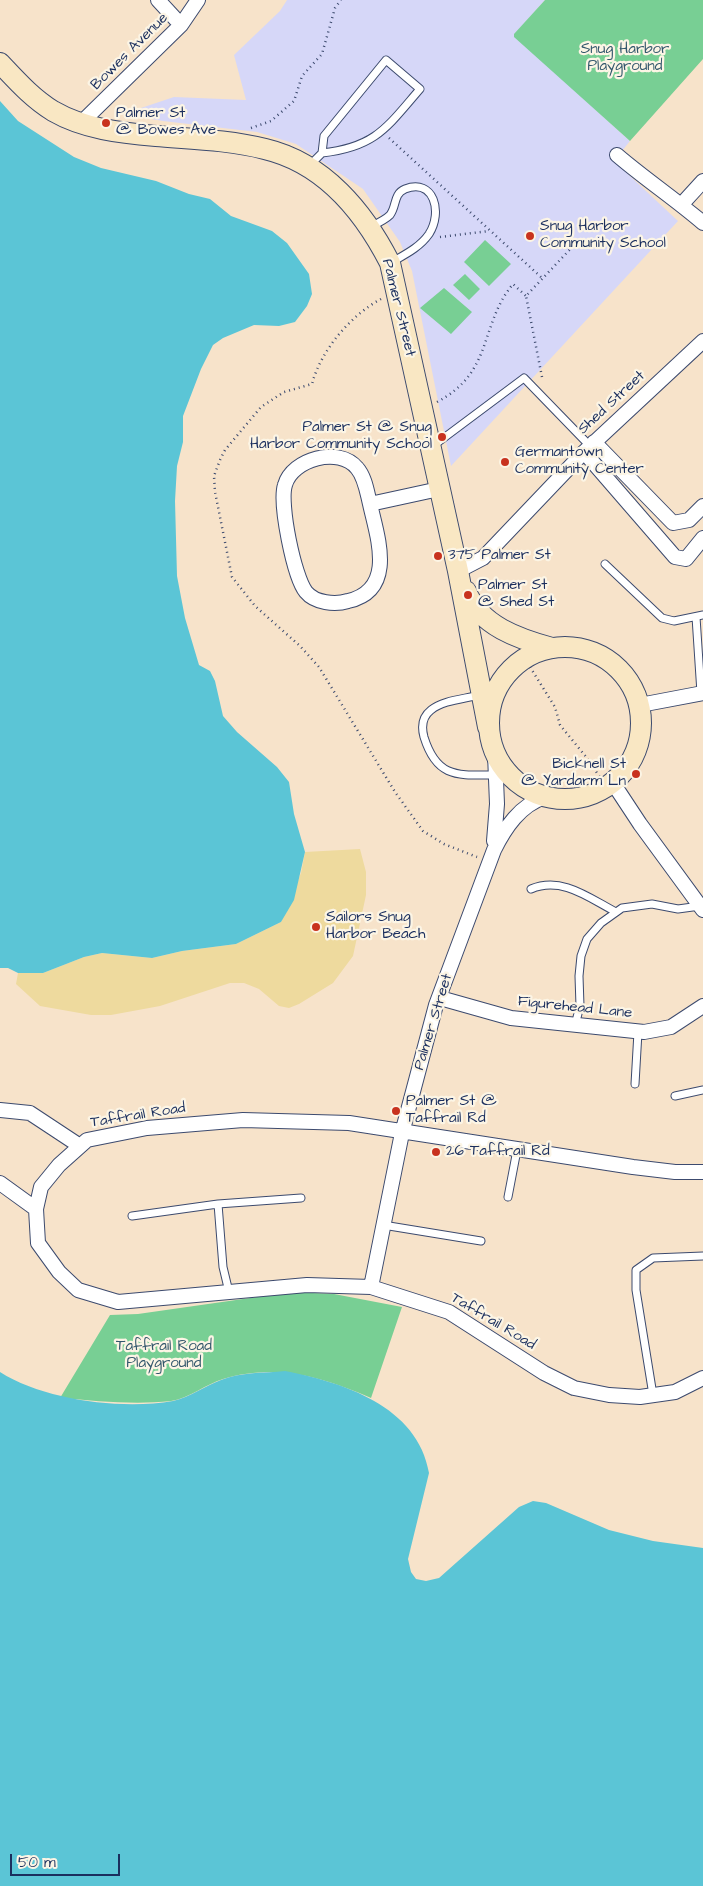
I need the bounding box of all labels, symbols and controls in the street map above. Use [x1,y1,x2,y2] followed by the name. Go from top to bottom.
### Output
[88,10,172,94] street label: Bowes Avenue
[581,41,669,76] park label: Snug Harbor Playground
[116,105,216,140] place label: Palmer St @ Bowes Ave
[100,117,112,129] marker: Palmer St @ Bowes Ave
[540,218,666,253] place label: Snug Harbor Community School
[524,230,536,242] marker: Snug Harbor Community School
[377,257,419,359] street label: Palmer Street
[575,367,649,439] street label: Shed Street
[250,419,432,454] place label: Palmer St @ Snug Harbor Community School
[436,431,448,443] marker: Palmer St @ Snug Harbor Community School
[515,444,644,479] place label: Germantown Community Center
[499,456,511,468] marker: Germantown Community Center
[448,547,551,565] place label: 375 Palmer St
[432,550,444,562] marker: 375 Palmer St
[478,577,554,612] place label: Palmer St @ Shed St
[462,589,474,601] marker: Palmer St @ Shed St
[521,756,626,791] place label: Bicknell St @ Yardarm Ln
[630,768,642,780] marker: Bicknell St @ Yardarm Ln
[326,909,425,944] place label: Sailors Snug Harbor Beach
[310,921,322,933] marker: Sailors Snug Harbor Beach
[411,972,457,1072] street label: Palmer Street
[517,993,633,1023] street label: Figurehead Lane
[406,1093,497,1128] place label: Palmer St @ Taffrail Rd
[89,1100,187,1132] street label: Taffrail Road
[390,1105,402,1117] marker: Palmer St @ Taffrail Rd
[446,1143,550,1161] place label: 26 Taffrail Rd
[430,1146,442,1158] marker: 26 Taffrail Rd
[447,1290,539,1354] street label: Taffrail Road
[116,1338,212,1373] park label: Taffrail Road Playground
[12,1844,122,1876] scale bar
[18,1852,56,1873] text: 50 m

